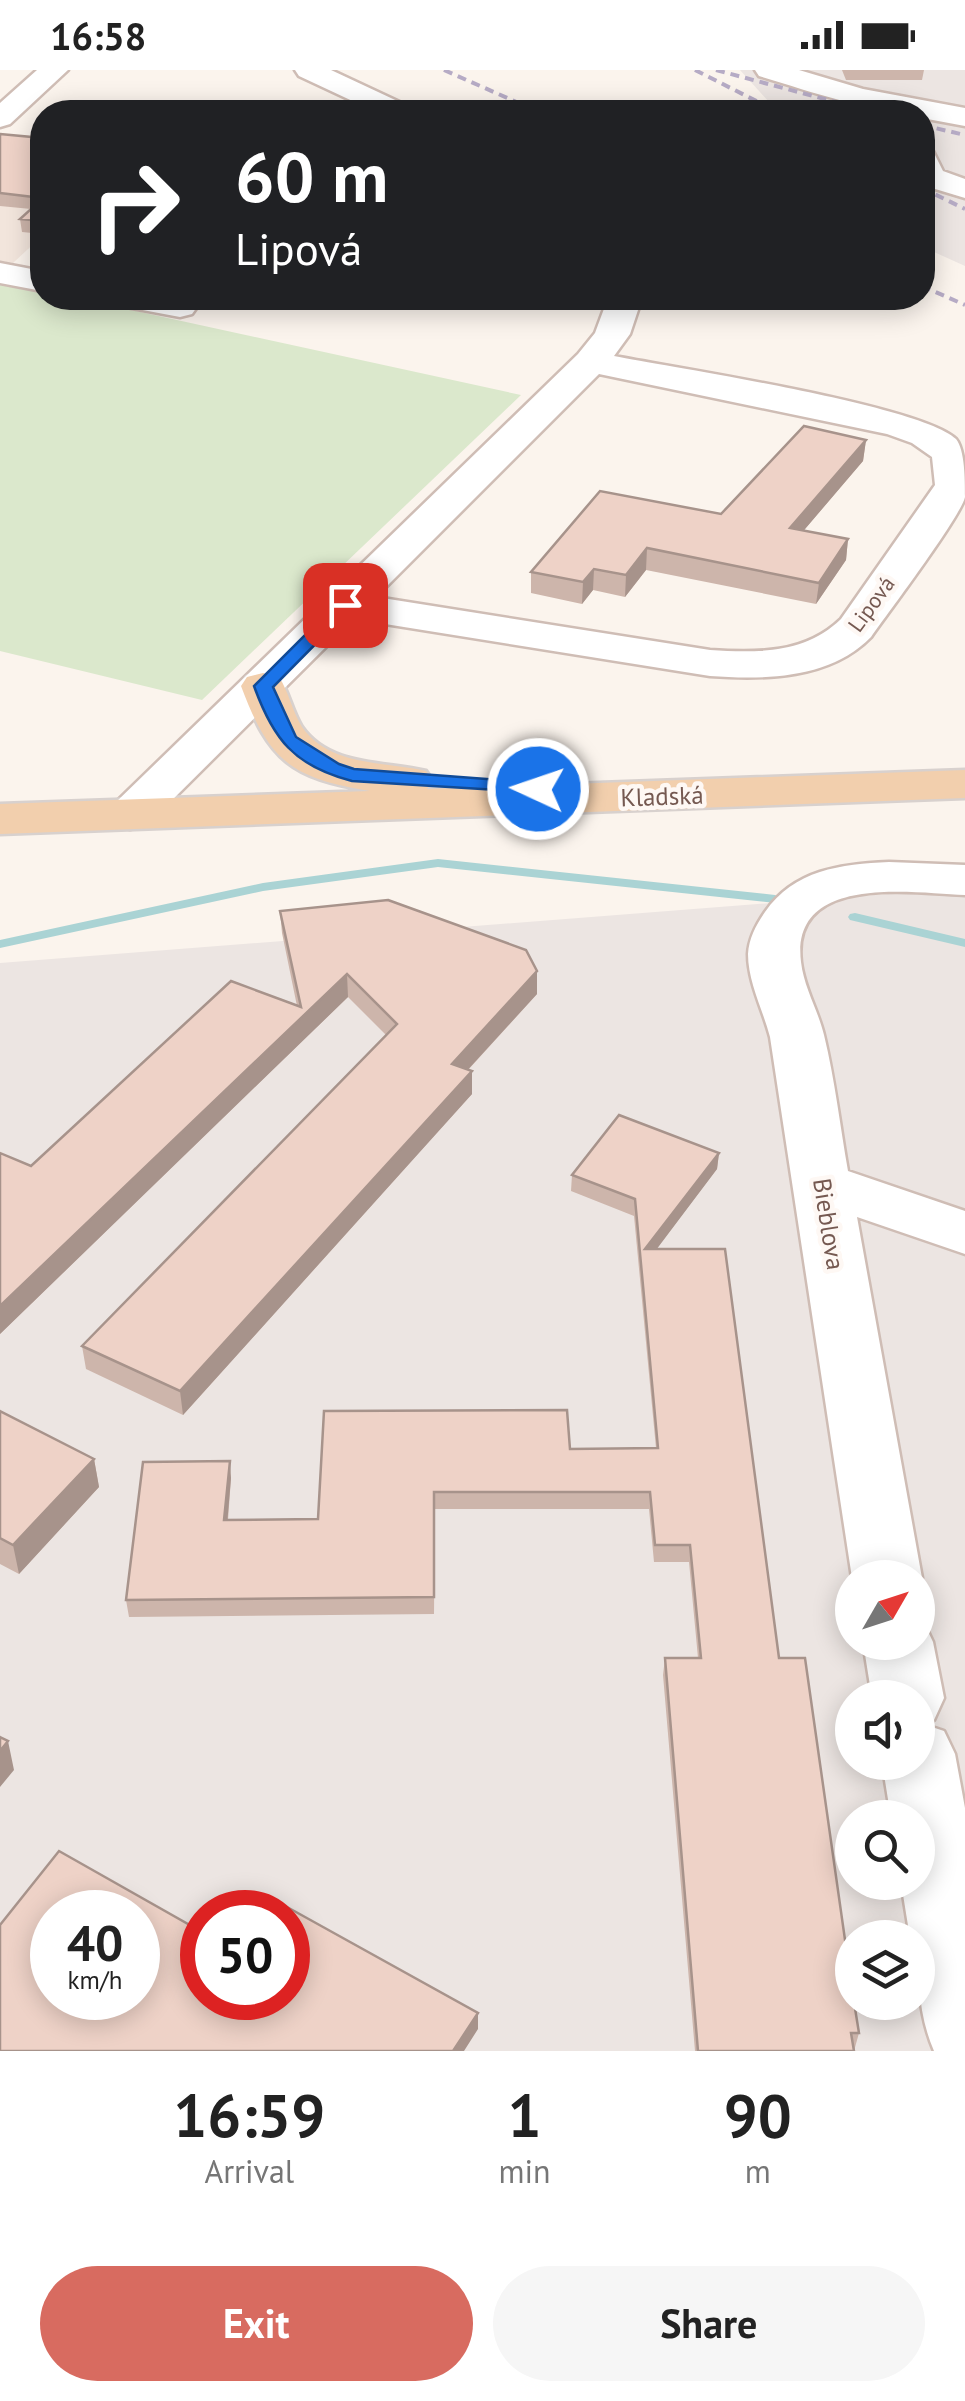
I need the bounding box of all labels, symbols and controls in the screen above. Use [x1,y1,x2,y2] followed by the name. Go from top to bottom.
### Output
[50,11,146,60] text: 16:58
[235,131,388,221] text: 60 m
[70,140,200,270] icon: right
[235,219,362,277] text: Lipová
[303,563,388,648] pin
[841,571,901,637] street label: Lipová
[318,578,373,633] icon: arrive
[486,737,590,841] position arrow
[620,779,704,813] street label: Kladská
[806,1176,852,1272] street label: Bieblova
[835,1560,935,1660] north arrow
[835,1560,935,2020] map controls
[835,1680,935,1780] button: sound
[835,1800,935,1900] button: search
[180,1890,310,2020] speed limit sign: 50
[67,1910,123,1975] text: 40
[835,1920,935,2020] button: layers
[68,1964,122,1996] text: km/h
[173,2076,325,2154] text: 16:59
[508,2076,542,2154] text: 1
[724,2076,792,2154] text: 90
[204,2150,294,2192] text: Arrival
[499,2150,551,2192] text: min
[745,2150,771,2192] text: m
[40,2266,473,2381] button: Exit
[493,2266,925,2381] button: Share

